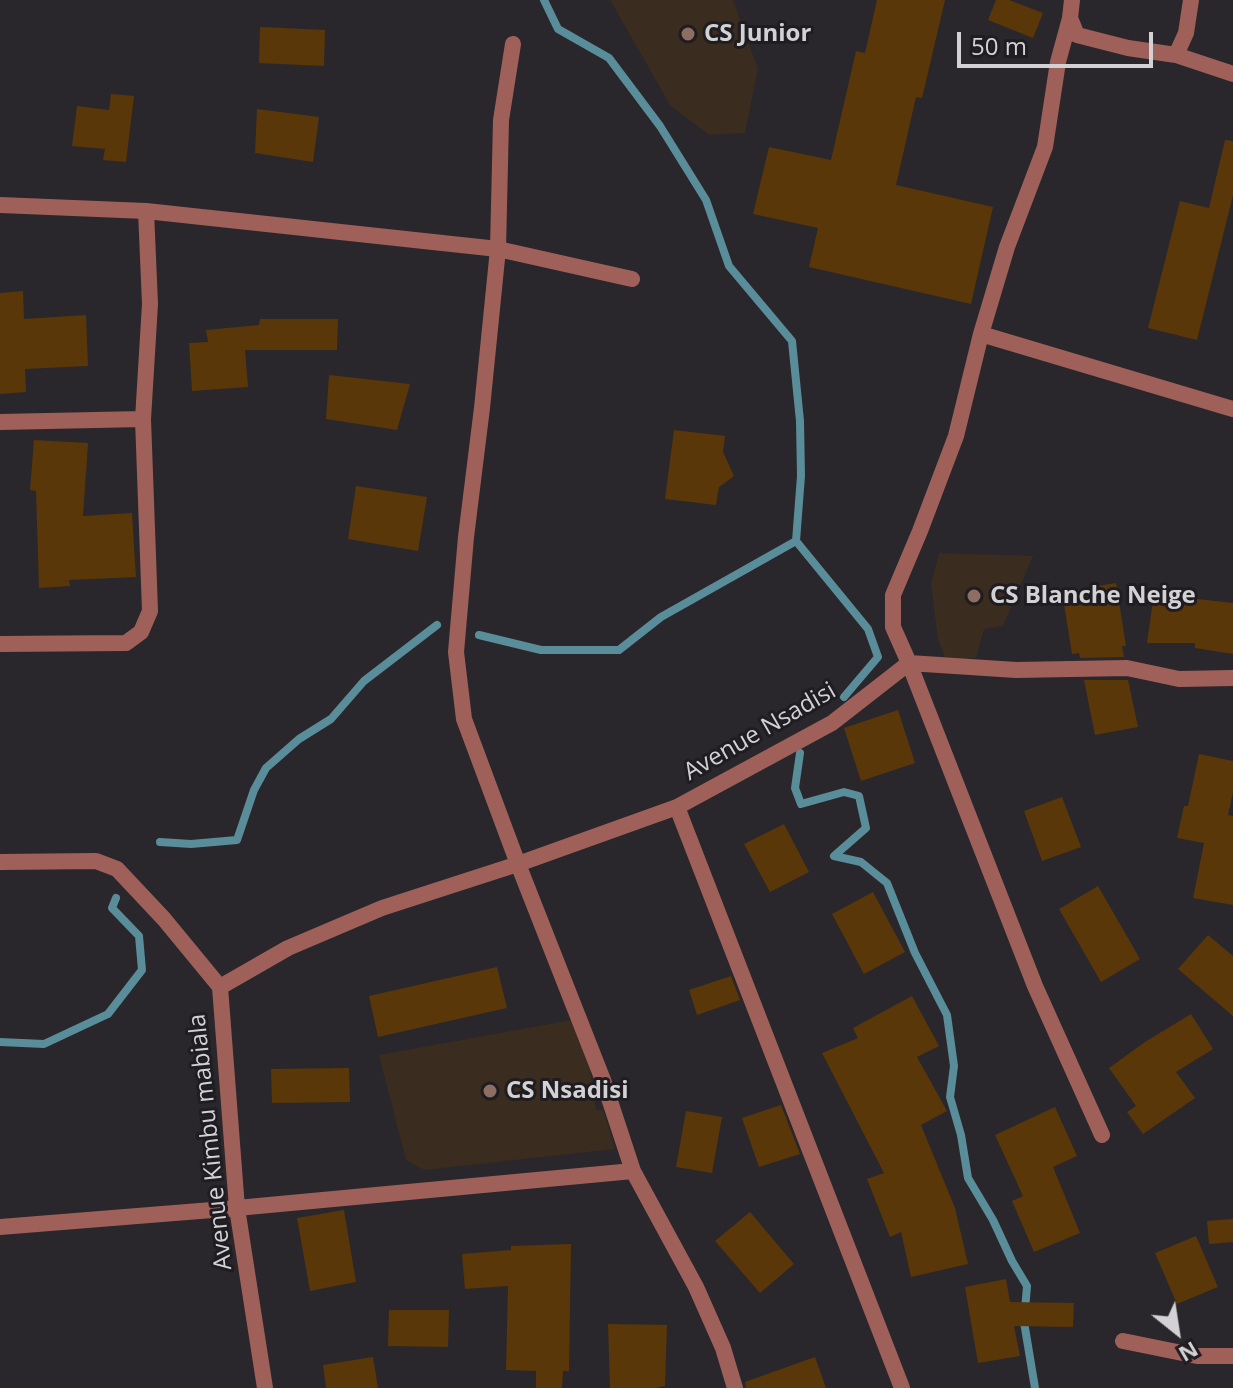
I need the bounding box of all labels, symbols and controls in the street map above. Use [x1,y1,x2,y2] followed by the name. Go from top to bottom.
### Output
[961,16,1157,66] scale bar
[704,20,811,48] place label: CS Junior
[679,25,697,43] marker: CS Junior
[971,29,1027,62] text: 50 m
[990,582,1196,610] place label: CS Blanche Neige
[965,587,983,605] marker: CS Blanche Neige
[679,677,841,787] street label: Avenue Nsadisi
[183,1012,239,1272] street label: Avenue Kimbu mabiala
[506,1077,628,1105] place label: CS Nsadisi
[481,1082,499,1100] marker: CS Nsadisi
[1137,1292,1217,1372] north arrow
[1174,1335,1204,1370] text: N

